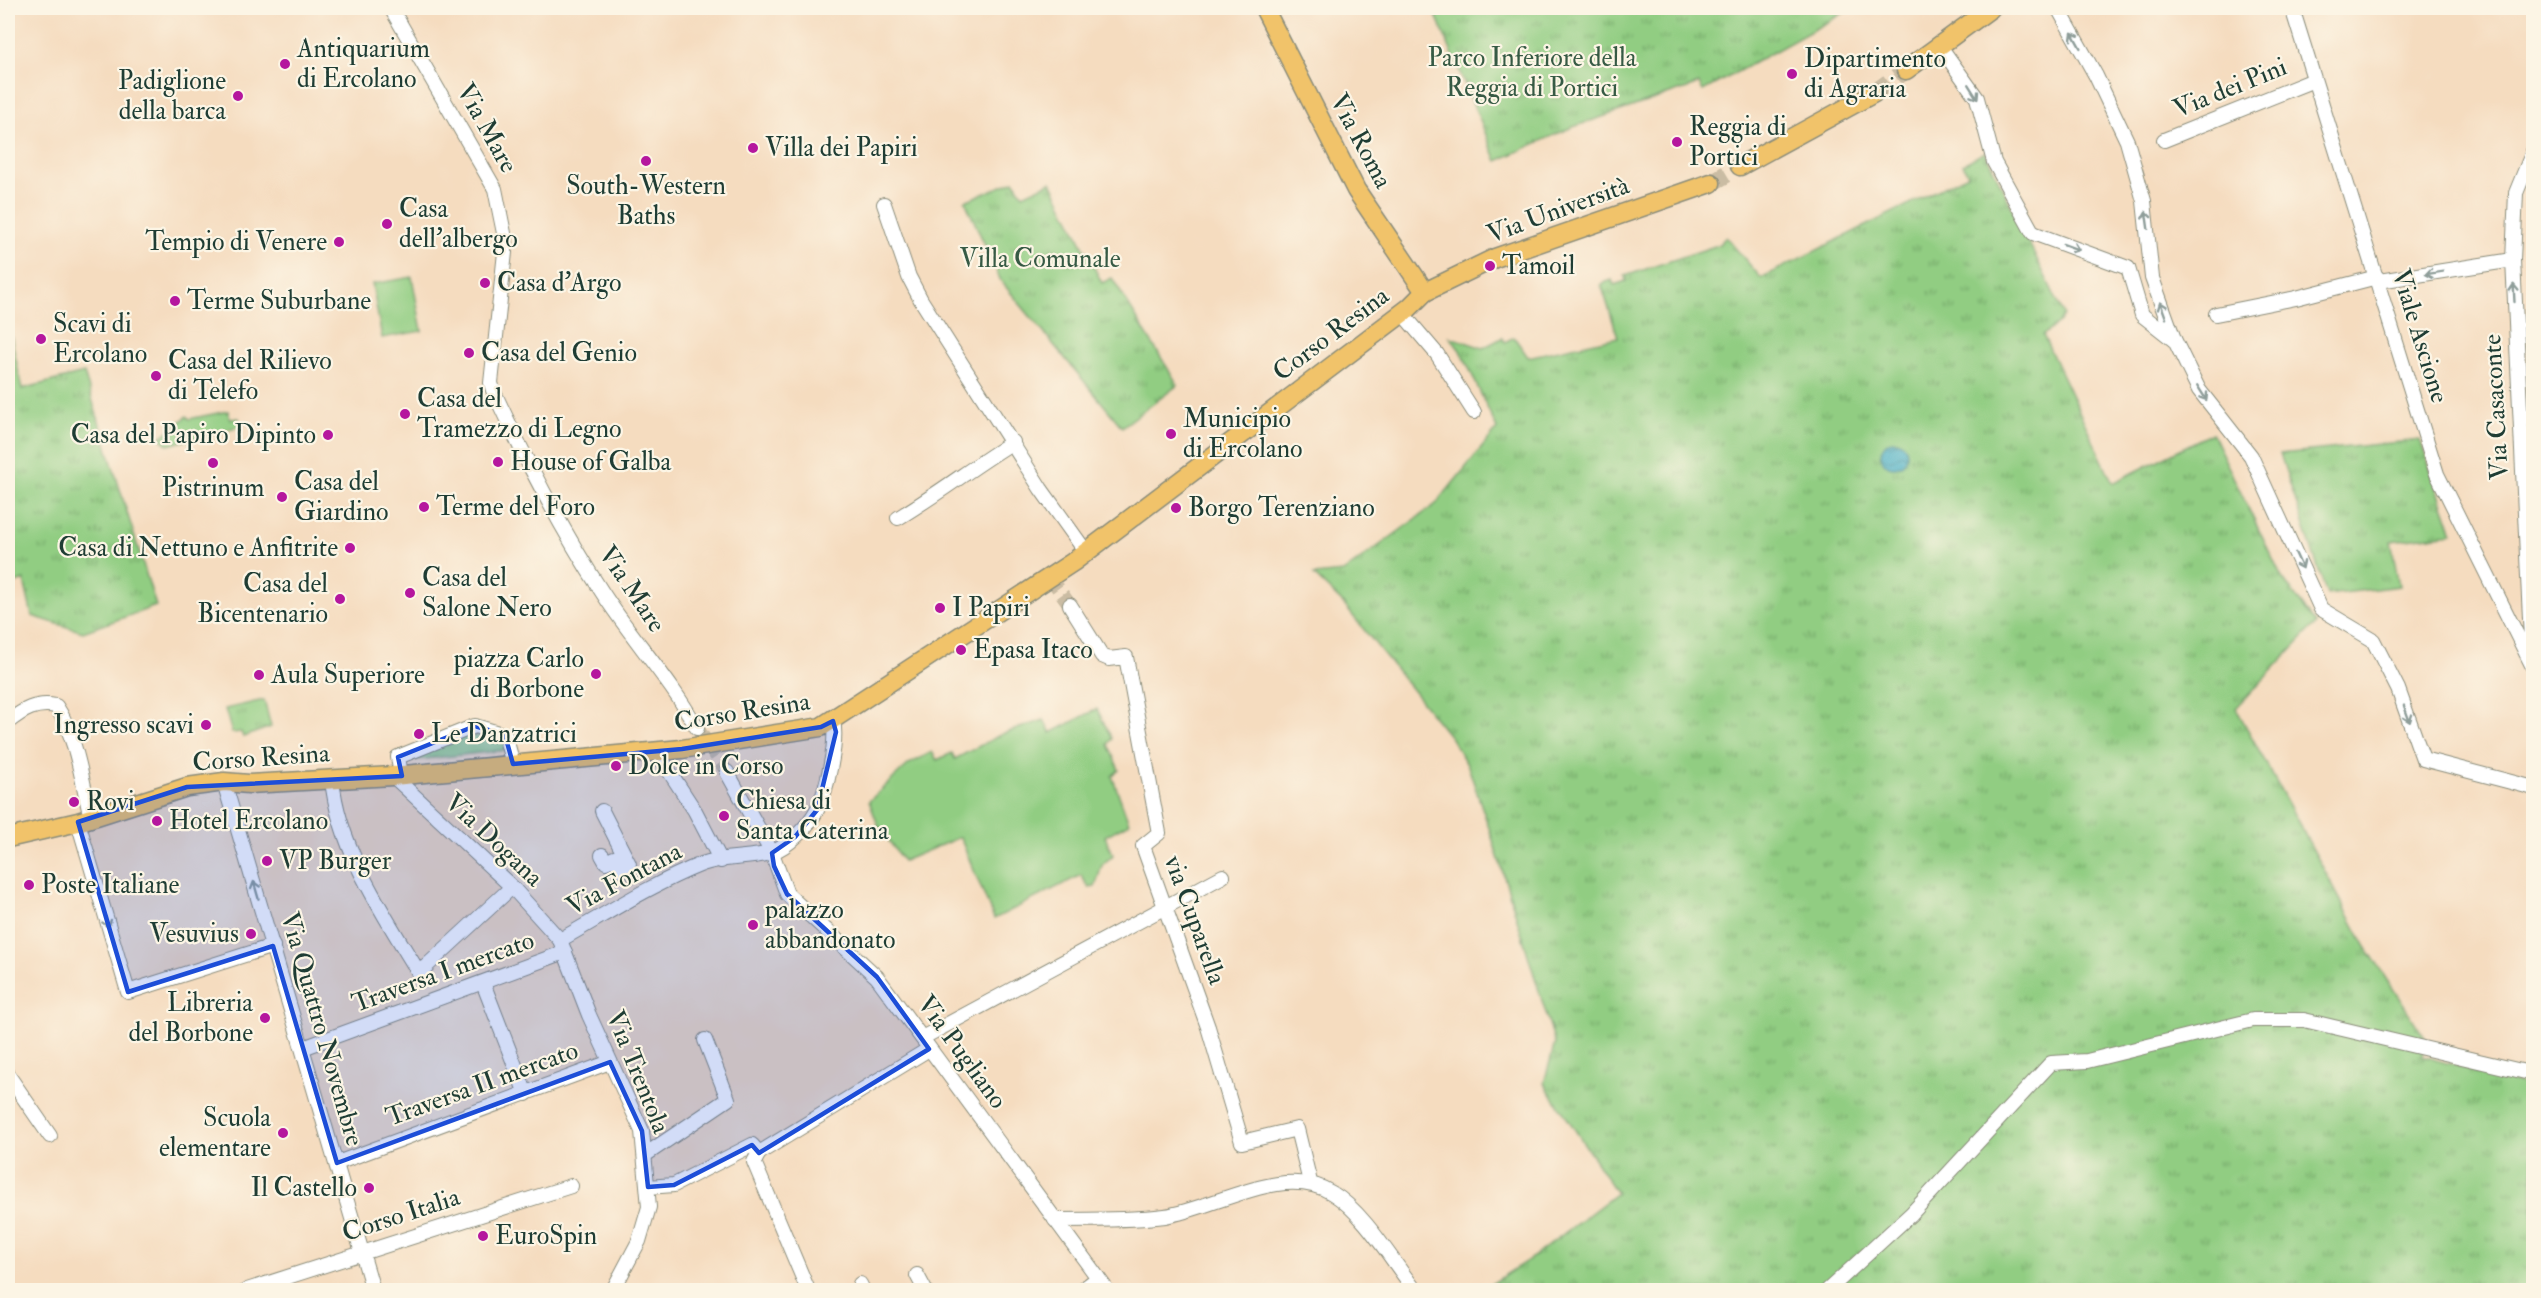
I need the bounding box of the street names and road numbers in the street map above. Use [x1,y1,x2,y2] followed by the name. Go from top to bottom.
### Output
[2168,51,2292,125] street label: Via dei Pini
[449,78,525,179] street label: Via Mare
[1323,88,1399,194] street label: Via Roma
[1482,169,1634,251] street label: Via Università
[2384,265,2456,407] street label: Viale Ascione
[1267,280,1396,388] street label: Corso Resina
[2476,333,2516,481] street label: Via Casaconte
[591,540,673,638] street label: Via Mare
[672,685,813,739] street label: Corso Resina
[191,737,331,779] street label: Corso Resina
[438,786,550,894] street label: Via Dogana
[561,835,687,923] street label: Via Fontana
[1156,850,1233,989] street label: via Cuparella
[273,908,371,1150] street label: Via Quattro Novembre
[347,924,539,1020] street label: Traversa I mercato
[910,989,1014,1115] street label: Via Pugliano
[599,1006,677,1138] street label: Via Trentola
[382,1034,582,1134] street label: Traversa II mercato
[338,1181,464,1249] street label: Corso Italia

